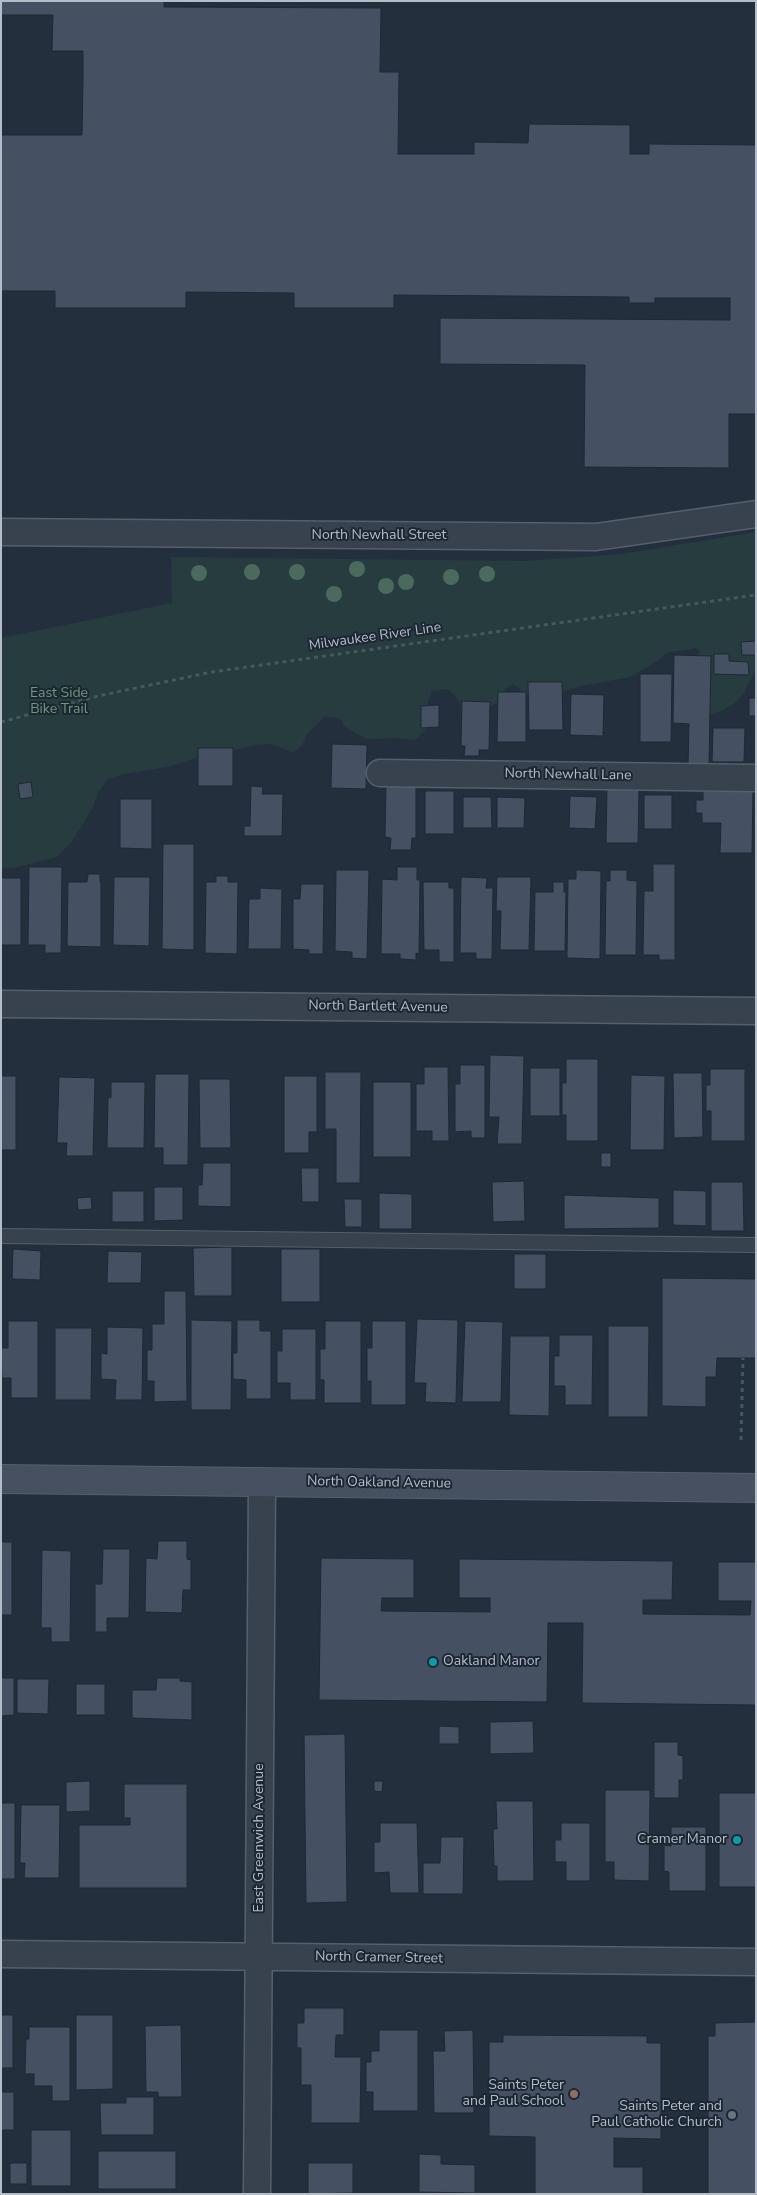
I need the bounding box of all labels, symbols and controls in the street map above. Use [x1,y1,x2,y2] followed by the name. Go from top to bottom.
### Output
[312,528,446,544] street label: North Newhall Street
[308,619,442,655] street label: Milwaukee River Line
[30,686,88,719] park label: East Side Bike Trail
[504,765,632,785] street label: North Newhall Lane
[308,997,448,1017] street label: North Bartlett Avenue
[307,1473,451,1493] street label: North Oakland Avenue
[443,1654,540,1670] place label: Oakland Manor
[427,1656,439,1668] marker: Oakland Manor
[252,1763,268,1913] street label: East Greenwich Avenue
[637,1832,727,1848] place label: Cramer Manor
[731,1834,743,1846] marker: Cramer Manor
[315,1948,443,1968] street label: North Cramer Street
[463,2078,564,2110] place label: Saints Peter and Paul School
[568,2088,580,2100] marker: Saints Peter and Paul School
[591,2099,722,2132] place label: Saints Peter and Paul Catholic Church
[726,2109,738,2121] marker: Saints Peter and Paul Catholic Church

